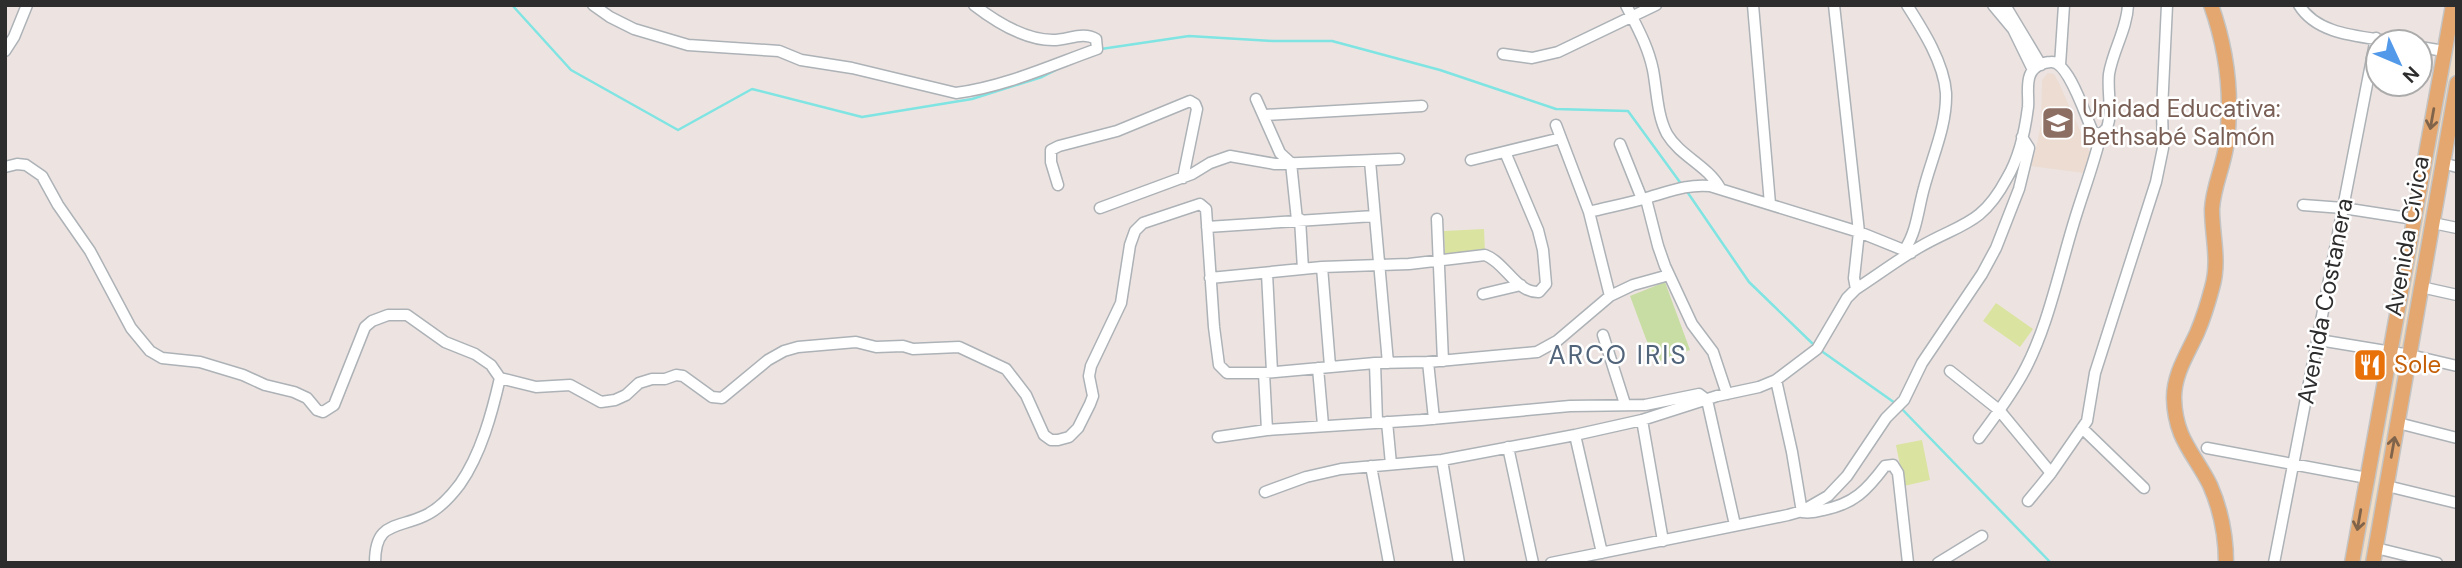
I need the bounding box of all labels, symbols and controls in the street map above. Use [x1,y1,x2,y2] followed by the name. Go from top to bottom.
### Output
[2364,28,2434,98] north arrow
[2397,61,2425,88] text: N
[2082,93,2281,152] place label: Unidad Educativa: Bethsabé Salmón
[2039,104,2077,142] school or university icon: Unidad Educativa: Bethsabé Salmón
[2425,107,2438,130] one-way arrow
[2377,153,2436,318] street label: Avenida Cívica
[2289,195,2360,407] street label: Avenida Costanera
[1548,338,1688,372] district label: ARCO IRIS
[2351,346,2389,384] restaurant icon: Sole
[2394,349,2441,380] place label: Sole
[2387,436,2400,459] one-way arrow
[2352,508,2366,531] one-way arrow

